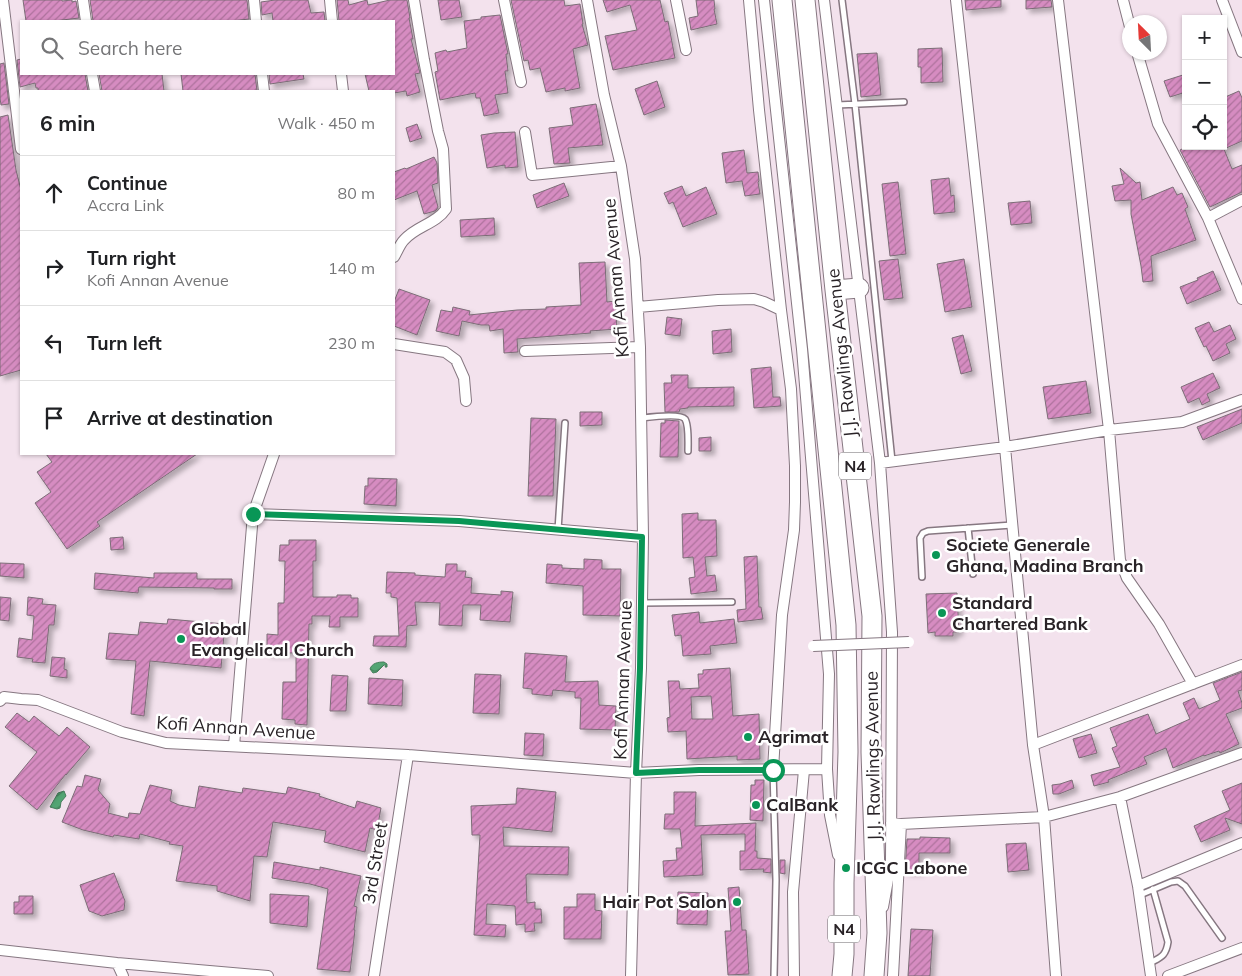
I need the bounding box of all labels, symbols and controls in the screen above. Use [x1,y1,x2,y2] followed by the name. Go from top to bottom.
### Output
[1122,15,1167,60] north arrow
[1182,15,1227,150] map controls
[1182,15,1227,60] button: +
[20,20,395,75] search box
[38,34,66,62] icon: search
[78,36,182,60] text: Search here
[1182,60,1227,105] button: −
[1182,105,1227,150] button: locate
[40,110,95,136] text: 6 min
[277,113,375,133] text: Walk · 450 m
[87,171,167,195] text: Continue
[40,179,68,207] icon: ahead
[338,183,375,203] text: 80 m
[87,195,164,215] text: Accra Link
[597,198,634,358] street label: Kofi Annan Avenue
[87,246,176,270] text: Turn right
[40,254,68,282] icon: right
[328,258,375,278] text: 140 m
[821,267,862,439] street label: J.J. Rawlings Avenue
[87,270,229,290] text: Kofi Annan Avenue
[40,329,68,357] icon: left
[87,331,162,355] text: Turn left
[328,333,375,353] text: 230 m
[40,404,68,432] icon: arrive
[87,406,273,430] text: Arrive at destination
[839,452,871,480] road number: N4
[242,503,265,526] route end
[946,533,1144,577] place label: Societe Generale Ghana, Madina Branch
[930,549,942,561] marker: Societe Generale Ghana, Madina Branch
[952,591,1089,635] place label: Standard Chartered Bank
[608,600,637,760] street label: Kofi Annan Avenue
[936,607,948,619] marker: Standard Chartered Bank
[191,617,354,661] place label: Global Evangelical Church
[175,633,187,645] marker: Global Evangelical Church
[860,671,885,841] street label: J.J. Rawlings Avenue
[156,710,316,745] street label: Kofi Annan Avenue
[758,725,829,748] place label: Agrimat
[742,731,754,743] marker: Agrimat
[762,759,785,782] route start
[766,793,839,816] place label: CalBank
[750,799,762,811] marker: CalBank
[357,820,392,905] street label: 3rd Street
[856,856,968,879] place label: ICGC Labone
[840,862,852,874] marker: ICGC Labone
[602,890,727,913] place label: Hair Pot Salon
[731,896,743,908] marker: Hair Pot Salon
[828,916,860,942] road number: N4

